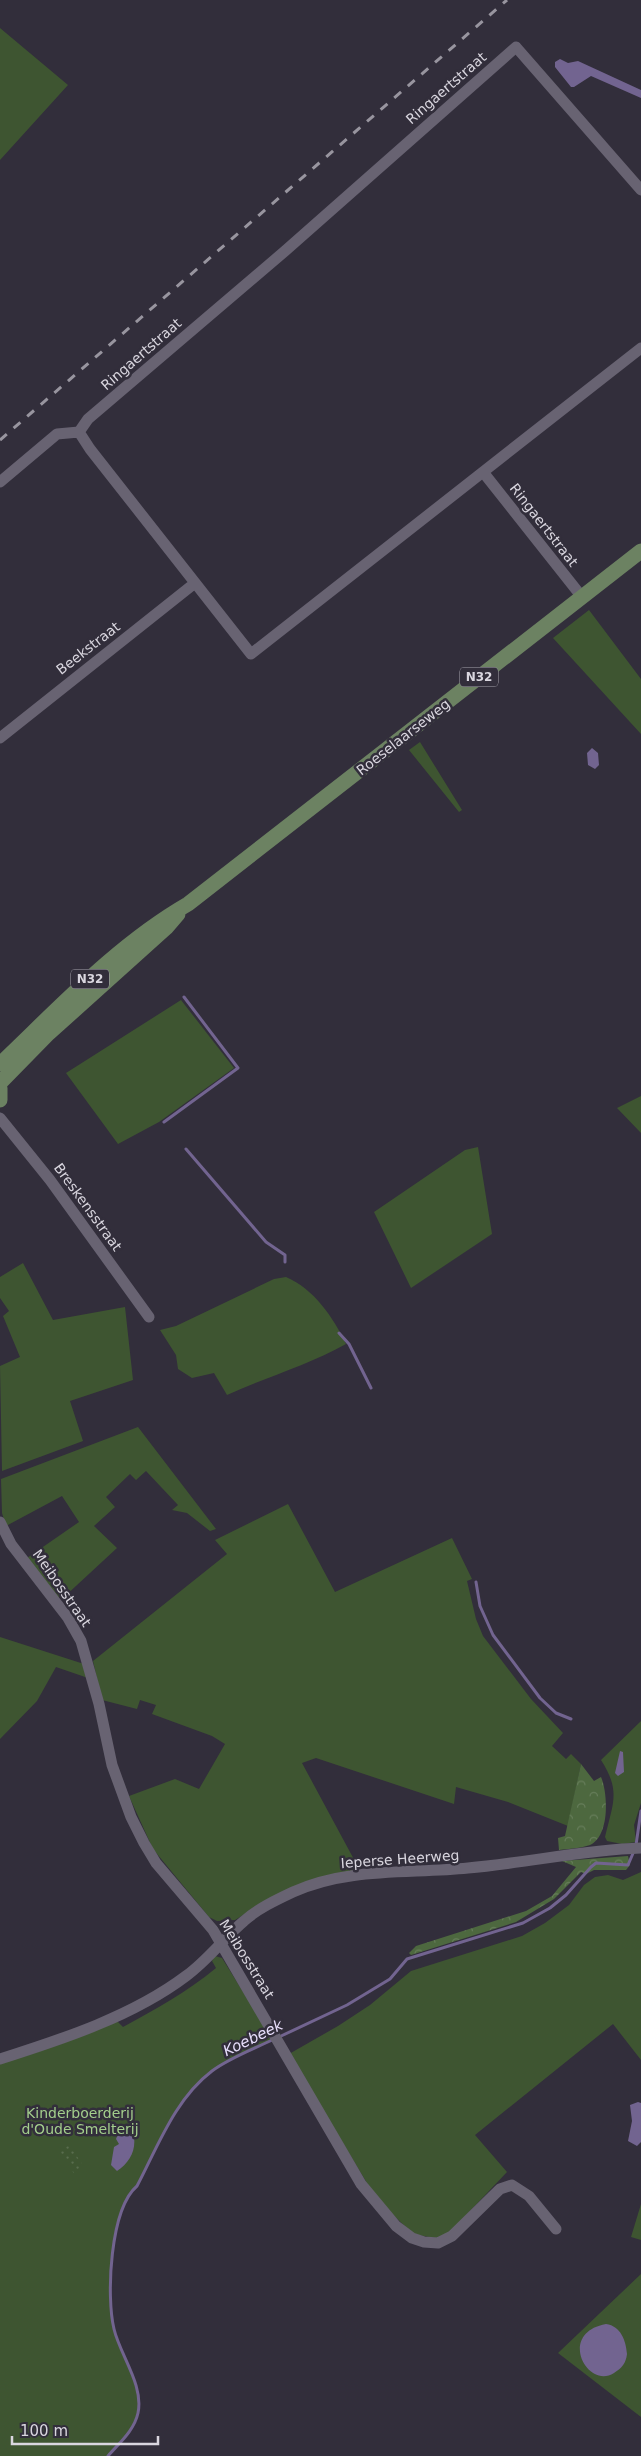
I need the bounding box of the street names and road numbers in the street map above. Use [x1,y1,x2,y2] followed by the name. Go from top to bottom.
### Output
[403,49,490,127] street label: Ringaertstraat
[98,315,185,393] street label: Ringaertstraat
[507,480,582,570] street label: Ringaertstraat
[53,618,123,678] street label: Beekstraat
[460,668,498,686] road number: N32
[353,696,453,778] street label: Roeselaarseweg
[71,970,109,989] road number: N32
[51,1160,125,1254] street label: Breskensstraat
[29,1546,95,1630] street label: Meibosstraat
[340,1847,460,1871] street label: Ieperse Heerweg
[216,1916,278,2002] street label: Meibosstraat

